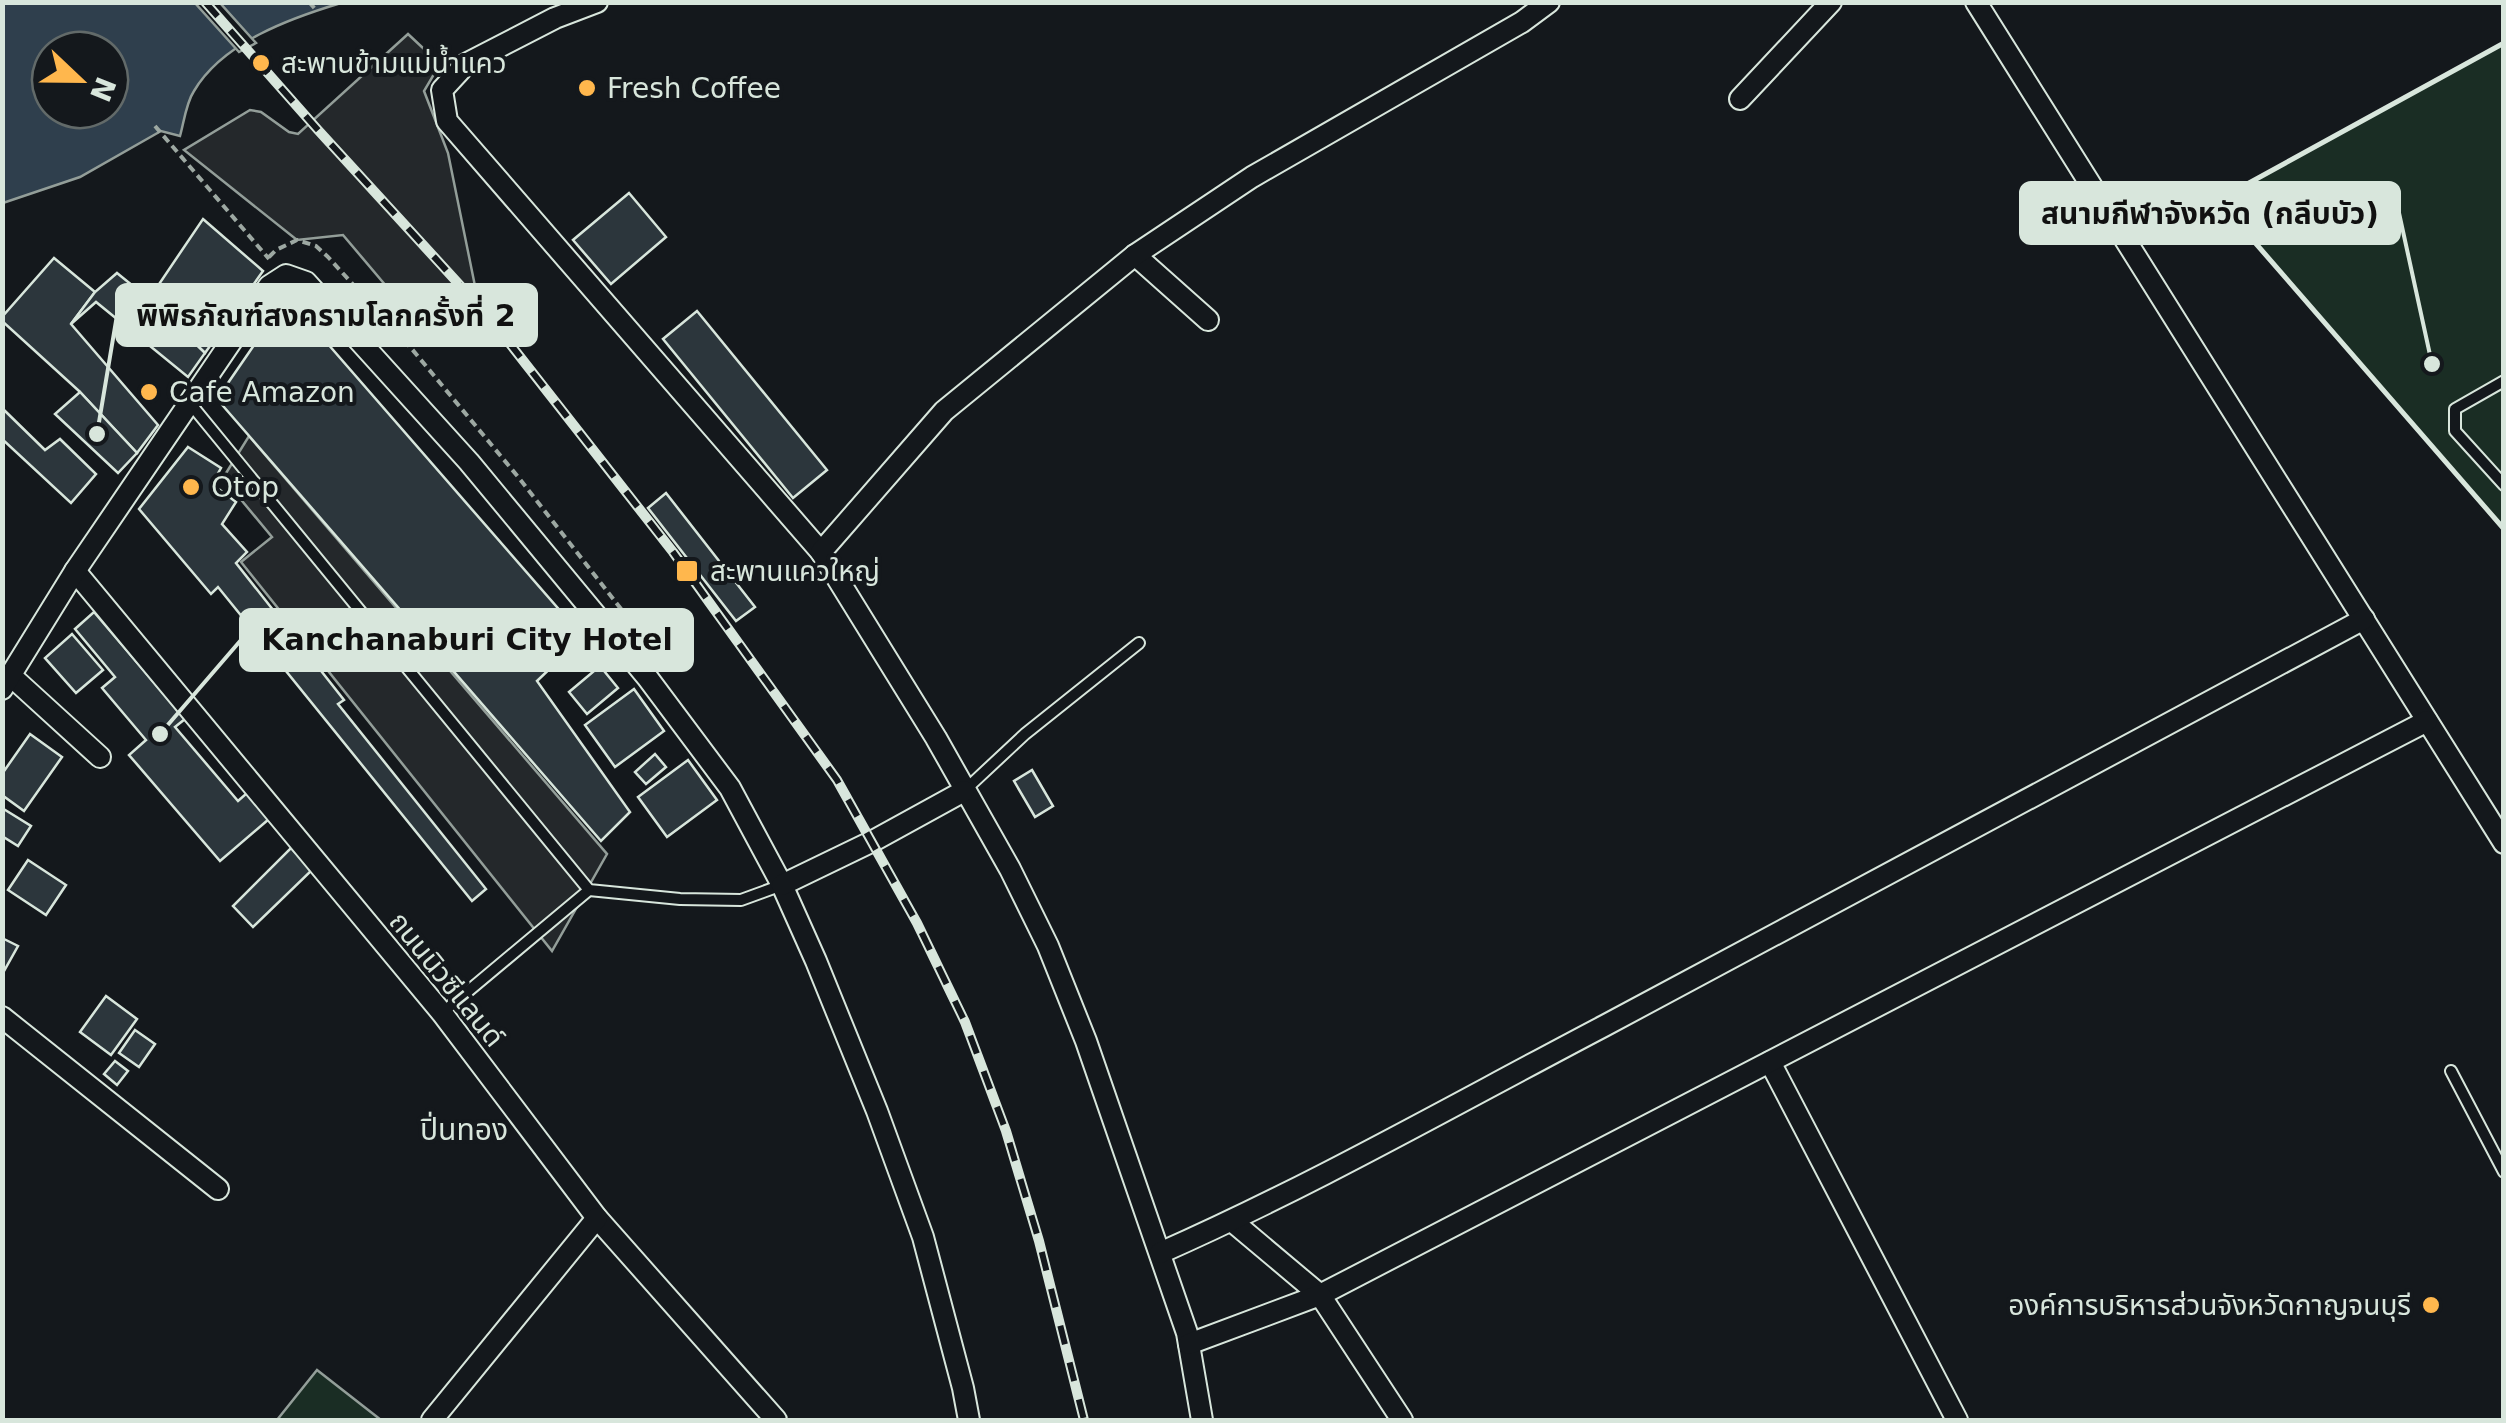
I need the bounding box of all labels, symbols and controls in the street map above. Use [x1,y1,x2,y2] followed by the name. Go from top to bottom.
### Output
[30,30,130,130] north arrow
[281,44,507,80] place label: สะพานข้ามแม่น้ำแคว
[250,52,272,74] marker: สะพานข้ามแม่น้ำแคว
[83,72,122,106] text: N
[607,72,781,105] place label: Fresh Coffee
[576,77,598,99] marker: Fresh Coffee
[2021,183,2399,243] callout: สนามกีฬาจังหวัด (กลีบบัว)
[2041,196,2379,231] text: สนามกีฬาจังหวัด (กลีบบัว)
[117,285,536,345] callout: พิพิธภัณฑ์สงครามโลกครั้งที่ 2
[136,294,516,333] text: พิพิธภัณฑ์สงครามโลกครั้งที่ 2
[169,376,355,409] place label: Cafe Amazon
[138,381,160,403] marker: Cafe Amazon
[211,471,279,504] place label: Otop
[180,476,202,498] marker: Otop
[710,555,880,588] place label: สะพานแควใหญ่
[674,558,700,584] marker: สะพานแควใหญ่
[241,610,692,670] callout: Kanchanaburi City Hotel
[261,622,673,657] text: Kanchanaburi City Hotel
[382,905,511,1053] street label: ถนนนิวซีแลนด์
[420,1111,508,1147] district label: ปิ่นทอง
[2008,1289,2411,1322] place label: องค์การบริหารส่วนจังหวัดกาญจนบุรี
[2420,1294,2442,1316] marker: องค์การบริหารส่วนจังหวัดกาญจนบุรี

